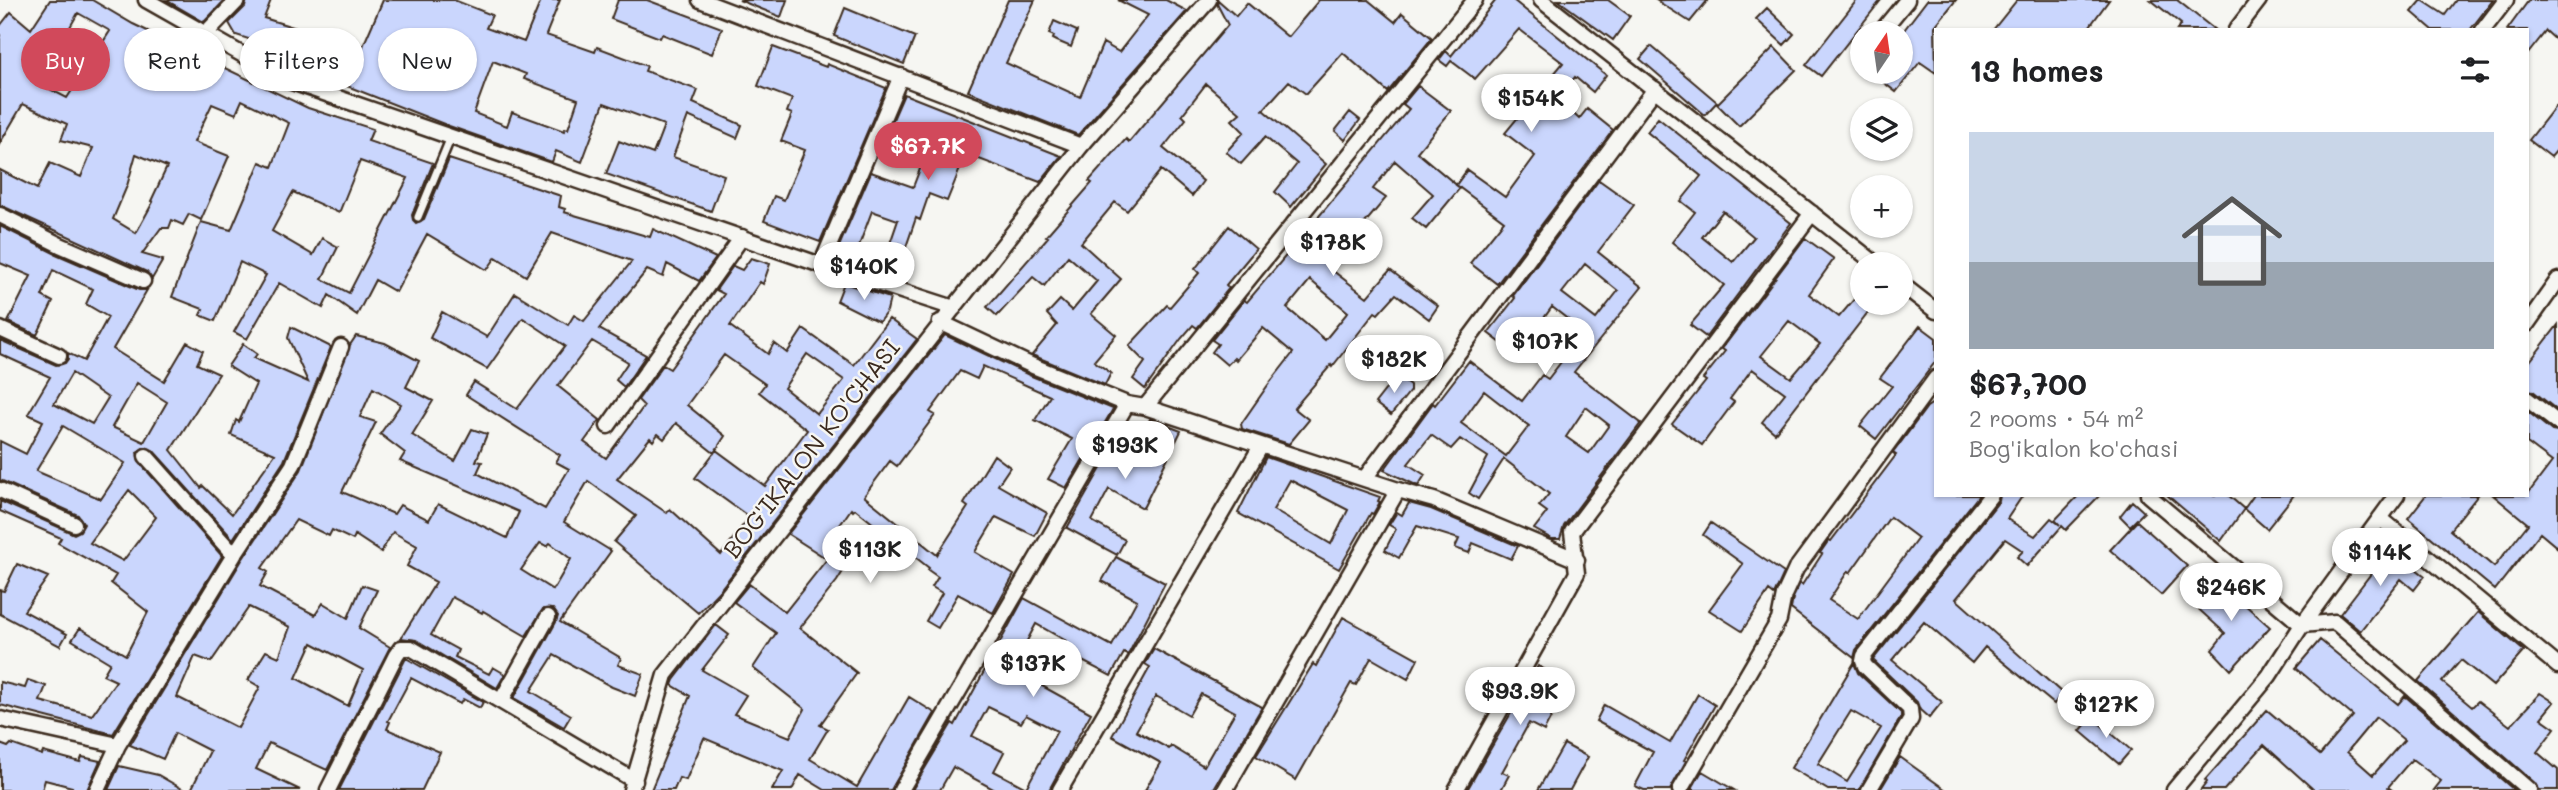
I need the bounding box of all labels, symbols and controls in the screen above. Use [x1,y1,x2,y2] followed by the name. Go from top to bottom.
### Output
[1850,21,1913,84] north arrow
[1850,21,1913,315] map controls
[21,28,110,91] chip: Buy
[124,28,226,91] chip: Rent
[240,28,364,91] chip: Filters
[378,28,477,91] chip: New
[1969,50,2104,90] text: 13 homes
[2456,51,2494,89] icon: filters
[1482,74,1580,134] pin: $154K
[1497,82,1565,112] text: $154K
[1850,98,1913,161] button: layers
[871,122,985,182] pin: $67.7K
[890,130,966,160] text: $67.7K
[1850,175,1913,238] button: +
[2169,178,2295,304] icon: home
[1284,218,1382,278] pin: $178K
[1300,226,1366,256] text: $178K
[815,243,913,302] pin: $140K
[830,250,898,280] text: $140K
[1850,252,1913,315] button: −
[1496,318,1594,377] pin: $107K
[1511,325,1579,355] text: $107K
[716,332,906,564] street label: BOG'IKALON KO'CHASI
[1345,336,1443,395] pin: $182K
[1361,343,1427,373] text: $182K
[1969,363,2087,403] text: $67,700
[1969,403,2144,433] text: 2 rooms · 54 m²
[1076,421,1174,481] pin: $193K
[1091,429,1159,459] text: $193K
[1969,433,2178,463] text: Bog'ikalon ko'chasi
[821,526,919,585] pin: $113K
[2331,528,2429,588] pin: $114K
[838,533,902,563] text: $113K
[2348,536,2412,566] text: $114K
[2182,564,2280,623] pin: $246K
[2196,571,2266,601] text: $246K
[984,640,1082,699] pin: $137K
[1000,647,1066,677] text: $137K
[1463,668,1577,727] pin: $93.9K
[1481,675,1559,705] text: $93.9K
[2057,680,2155,740] pin: $127K
[2073,688,2139,718] text: $127K

